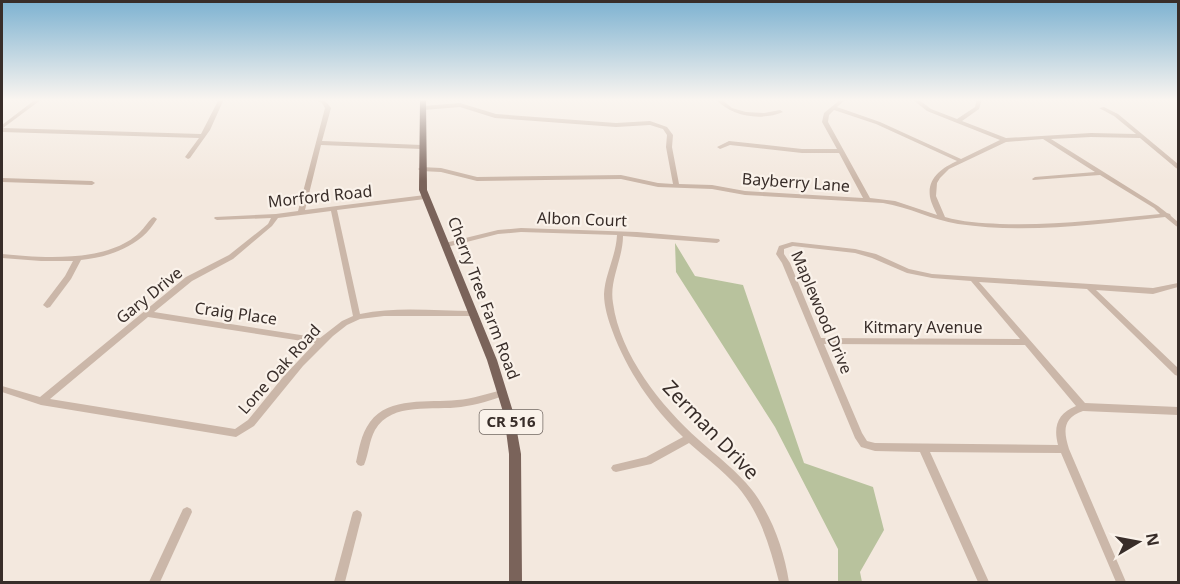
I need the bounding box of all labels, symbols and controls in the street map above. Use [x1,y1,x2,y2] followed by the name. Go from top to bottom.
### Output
[741,167,851,197] street label: Bayberry Lane
[267,180,373,212] street label: Morford Road
[537,206,628,232] street label: Albon Court
[443,213,525,383] street label: Cherry Tree Farm Road
[786,247,858,377] street label: Maplewood Drive
[111,262,187,328] street label: Gary Drive
[193,296,279,330] street label: Craig Place
[864,316,982,338] street label: Kitmary Avenue
[233,319,325,419] street label: Lone Oak Road
[657,374,766,485] street label: Zerman Drive
[480,410,542,434] road number: CR 516
[1108,512,1168,572] north arrow
[1141,531,1165,548] text: N

